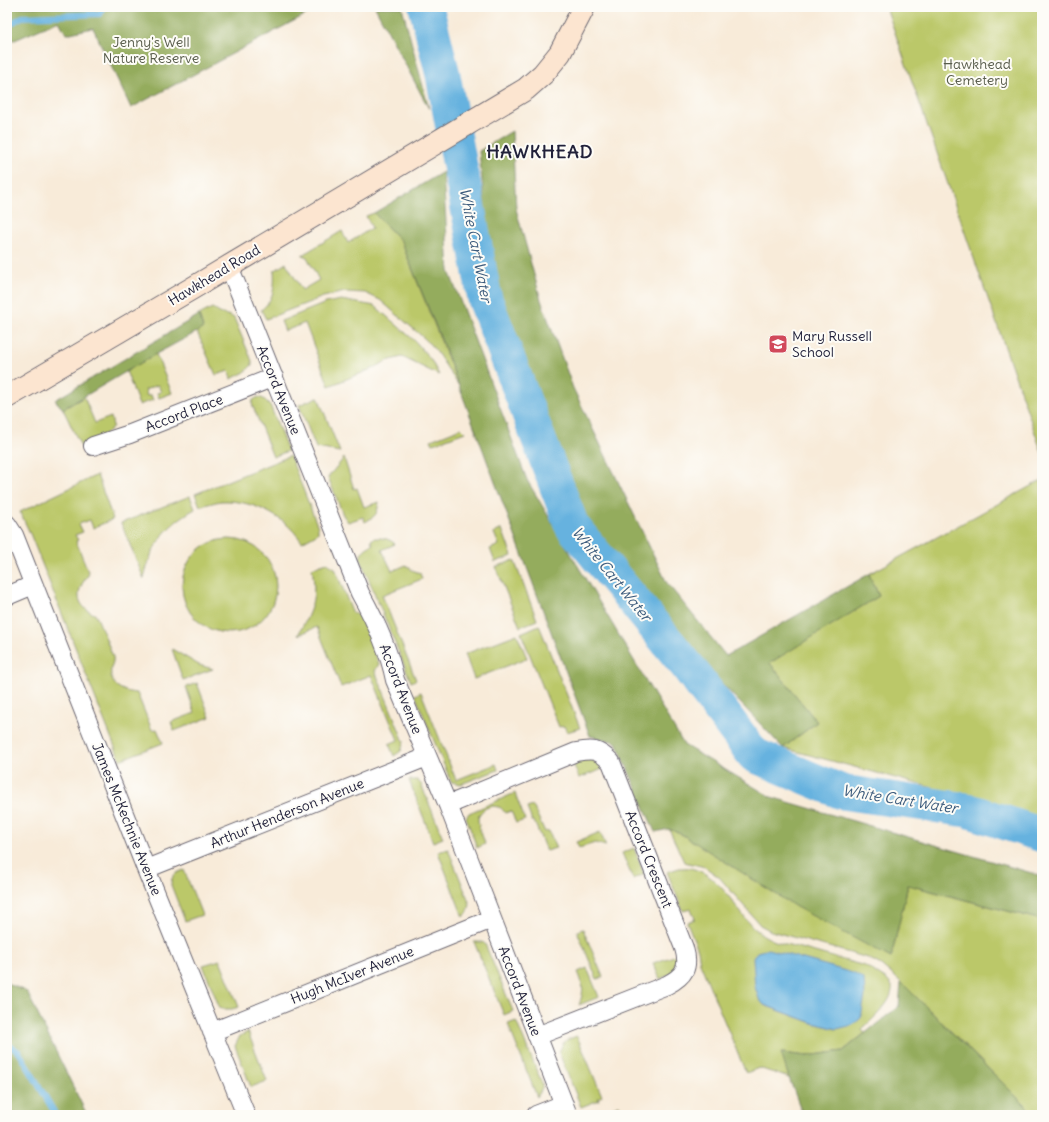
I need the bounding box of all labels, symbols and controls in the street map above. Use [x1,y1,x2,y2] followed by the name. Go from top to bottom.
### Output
[103,33,199,67] park label: Jenny's Well Nature Reserve
[943,55,1011,89] park label: Hawkhead Cemetery
[486,140,594,163] district label: HAWKHEAD
[456,186,497,306] water label: White Cart Water
[165,240,263,310] street label: Hawkhead Road
[792,327,872,361] place label: Mary Russell School
[767,333,789,355] school or university icon: Mary Russell School
[253,343,305,437] street label: Accord Avenue
[143,390,225,436] street label: Accord Place
[568,523,657,627] water label: White Cart Water
[376,641,426,737] street label: Accord Avenue
[88,740,166,898] street label: James McKechnie Avenue
[207,774,367,852] street label: Arthur Henderson Avenue
[841,781,961,818] water label: White Cart Water
[621,808,677,911] street label: Accord Crescent
[288,942,416,1008] street label: Hugh McIver Avenue
[495,943,545,1039] street label: Accord Avenue

